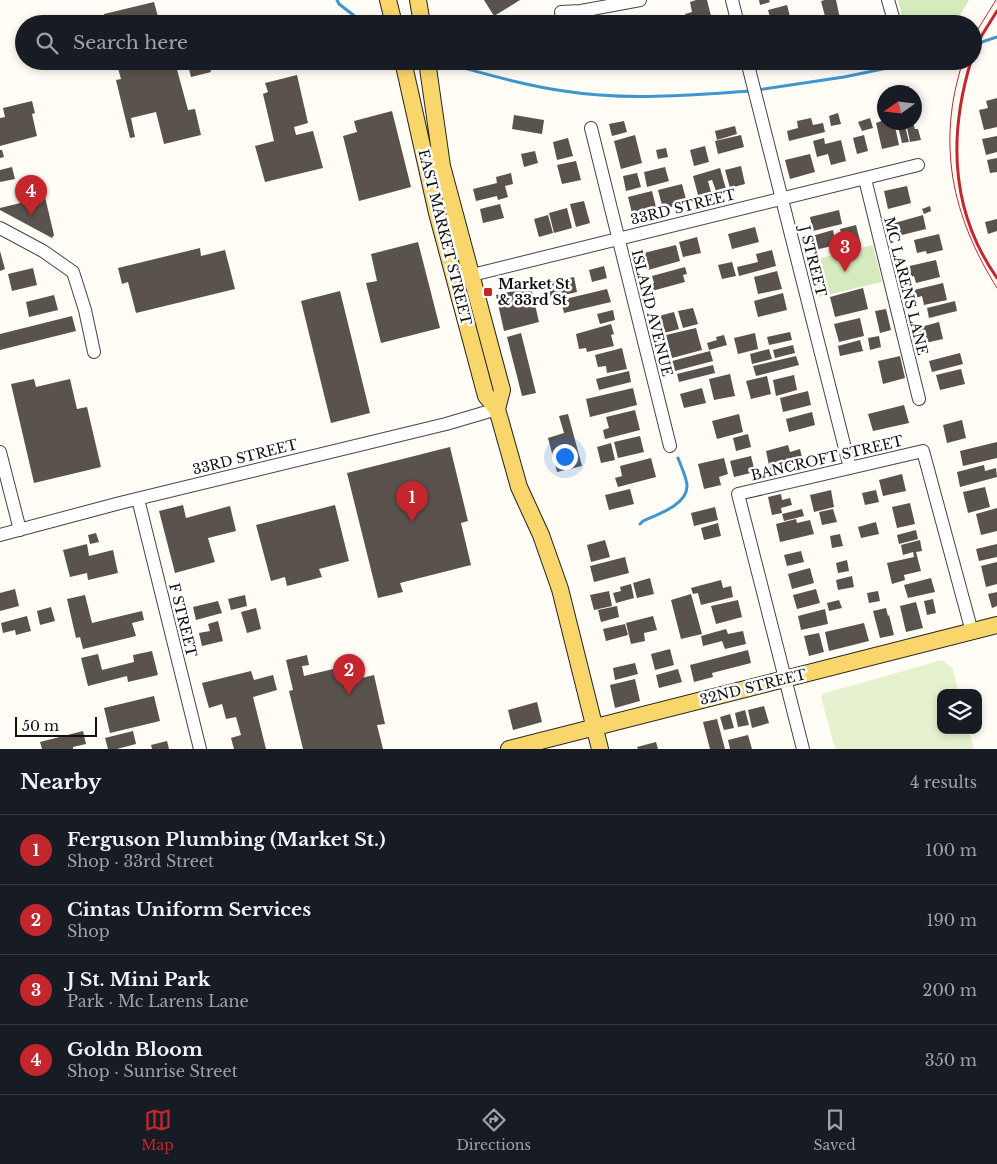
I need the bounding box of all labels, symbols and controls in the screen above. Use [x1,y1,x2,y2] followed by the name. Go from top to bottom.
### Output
[15,15,982,70] search box
[33,29,61,57] icon: search
[73,31,188,54] text: Search here
[877,85,922,130] north arrow
[414,147,476,327] street label: EAST MARKET STREET
[15,175,47,216] pin: 4
[629,185,737,229] street label: 33RD STREET
[880,215,932,357] street label: MC LARENS LANE
[795,222,830,298] street label: J STREET
[829,231,861,272] pin: 3
[628,248,676,378] street label: ISLAND AVENUE
[498,275,570,309] place label: Market St & 33rd St
[482,286,494,298] marker: Market St & 33rd St
[749,432,905,484] street label: BANCROFT STREET
[191,435,299,479] street label: 33RD STREET
[552,444,578,470] your location
[396,481,428,522] pin: 1
[165,581,201,659] street label: F STREET
[333,654,365,695] pin: 2
[698,665,808,709] street label: 32ND STREET
[937,689,982,734] map controls
[937,689,982,734] button: layers
[15,714,98,737] scale bar
[22,717,59,735] text: 50 m
[20,769,101,795] text: Nearby
[910,772,977,792] text: 4 results
[67,828,385,851] text: Ferguson Plumbing (Market St.)
[33,840,39,860] text: 1
[925,840,977,860] text: 100 m
[67,851,214,871] text: Shop · 33rd Street
[67,898,311,921] text: Cintas Uniform Services
[31,910,41,930] text: 2
[926,910,977,930] text: 190 m
[67,921,110,941] text: Shop
[67,968,210,991] text: J St. Mini Park
[31,980,41,1000] text: 3
[923,980,977,1000] text: 200 m
[67,991,249,1011] text: Park · Mc Larens Lane
[67,1038,203,1061] text: Goldn Bloom
[31,1050,41,1070] text: 4
[925,1050,977,1070] text: 350 m
[67,1061,238,1081] text: Shop · Sunrise Street
[141,1106,174,1154] tab: Map
[456,1106,531,1154] tab: Directions
[813,1106,856,1154] tab: Saved

